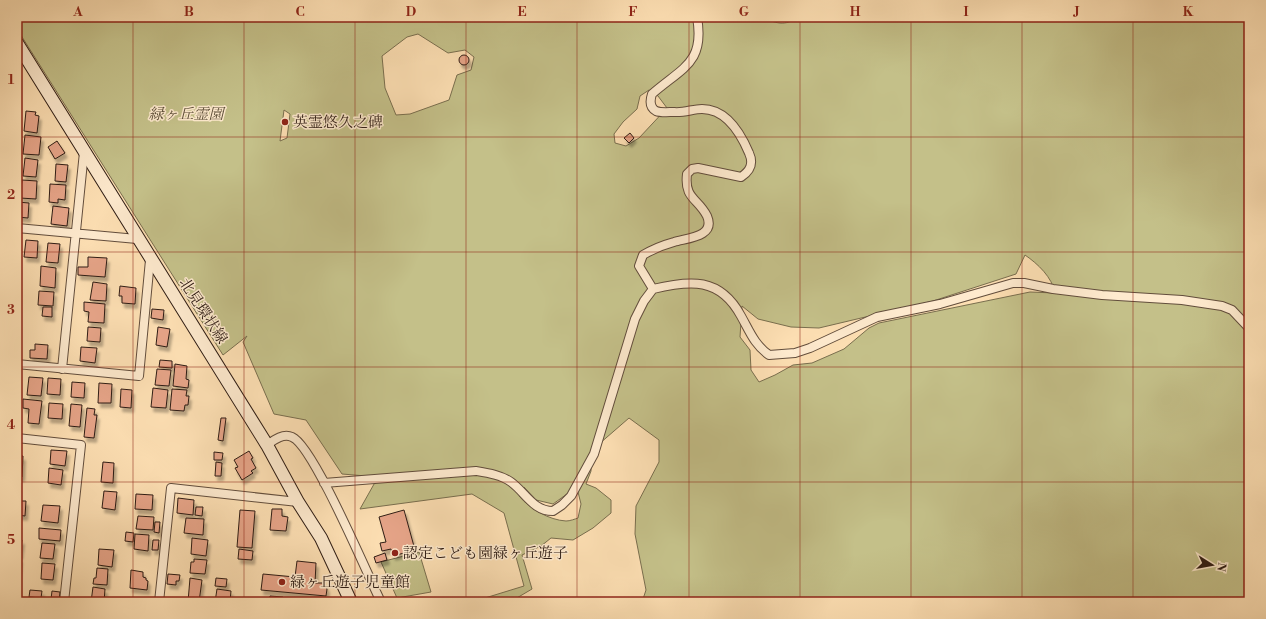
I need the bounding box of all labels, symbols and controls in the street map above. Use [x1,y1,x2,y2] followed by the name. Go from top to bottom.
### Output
[72,4,83,20] text: A
[184,4,194,20] text: B
[295,4,305,20] text: C
[406,4,416,20] text: D
[517,4,527,20] text: E
[628,4,638,20] text: F
[739,4,750,20] text: G
[850,4,861,20] text: H
[963,4,969,20] text: I
[1072,4,1080,20] text: J
[1183,4,1194,20] text: K
[8,72,15,88] text: 1
[148,105,226,124] park label: 緑ヶ丘霊園
[293,113,383,132] place label: 英霊悠久之碑
[280,117,290,127] marker: 英霊悠久之碑
[7,187,15,203] text: 2
[175,274,231,348] street label: 北見環状線
[7,302,15,318] text: 3
[7,417,16,433] text: 4
[7,532,15,548] text: 5
[403,544,568,563] place label: 認定こども園緑ヶ丘遊子
[1192,545,1232,585] north arrow
[390,548,400,558] marker: 認定こども園緑ヶ丘遊子
[1213,561,1229,573] text: N
[290,573,410,592] place label: 緑ヶ丘遊子児童館
[277,577,287,587] marker: 緑ヶ丘遊子児童館

